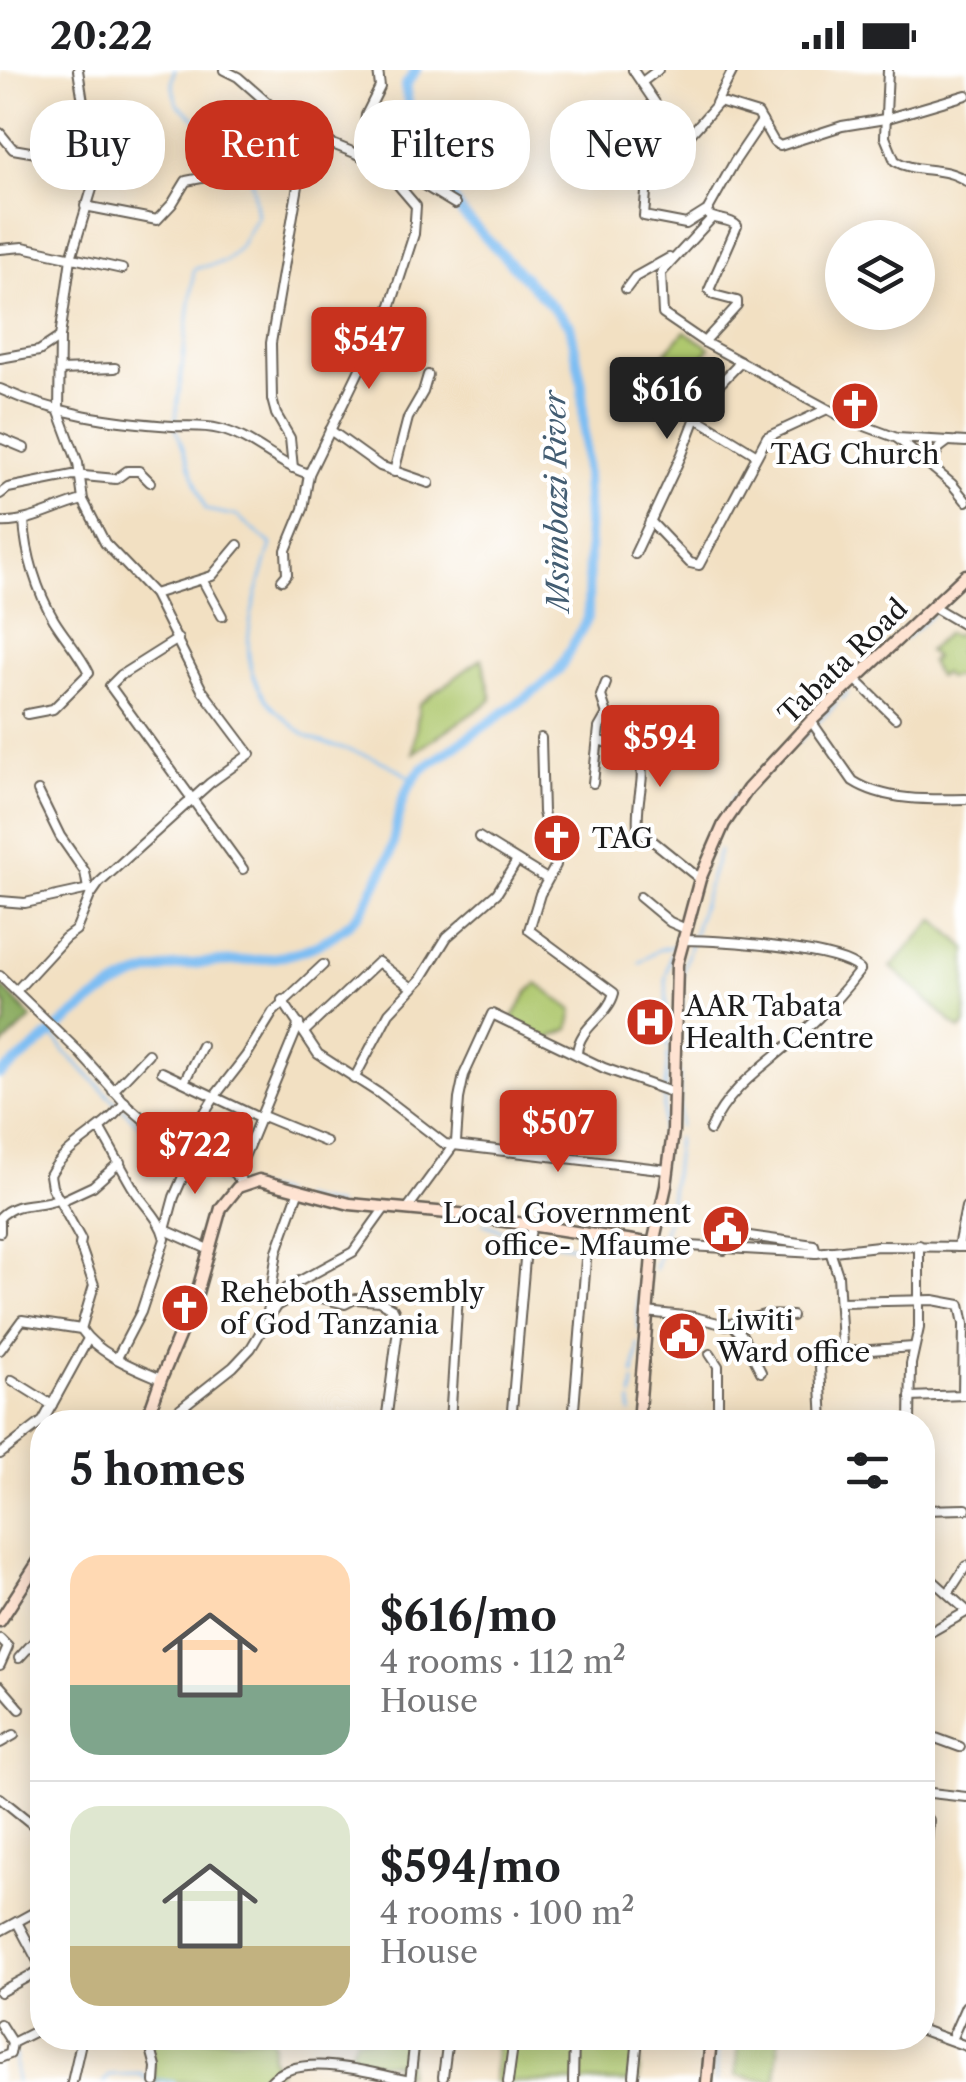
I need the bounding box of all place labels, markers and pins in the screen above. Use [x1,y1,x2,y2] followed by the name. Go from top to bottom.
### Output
[310,307,428,392] pin: $547
[608,357,726,442] pin: $616
[829,380,881,432] church icon: TAG Church
[771,437,939,471] place label: TAG Church
[601,705,719,790] pin: $594
[531,812,583,864] church icon: TAG
[592,821,653,855] place label: TAG
[684,989,874,1055] place label: AAR Tabata Health Centre
[624,996,676,1048] hospital icon: AAR Tabata Health Centre
[499,1090,617,1175] pin: $507
[136,1112,254,1197] pin: $722
[443,1196,691,1262] place label: Local Government office- Mfaume
[700,1203,752,1255] public building icon: Local Government office- Mfaume
[220,1275,485,1341] place label: Reheboth Assembly of God Tanzania
[159,1282,211,1334] church icon: Reheboth Assembly of God Tanzania
[716,1303,870,1369] place label: Liwiti Ward office
[656,1310,708,1362] public building icon: Liwiti Ward office

